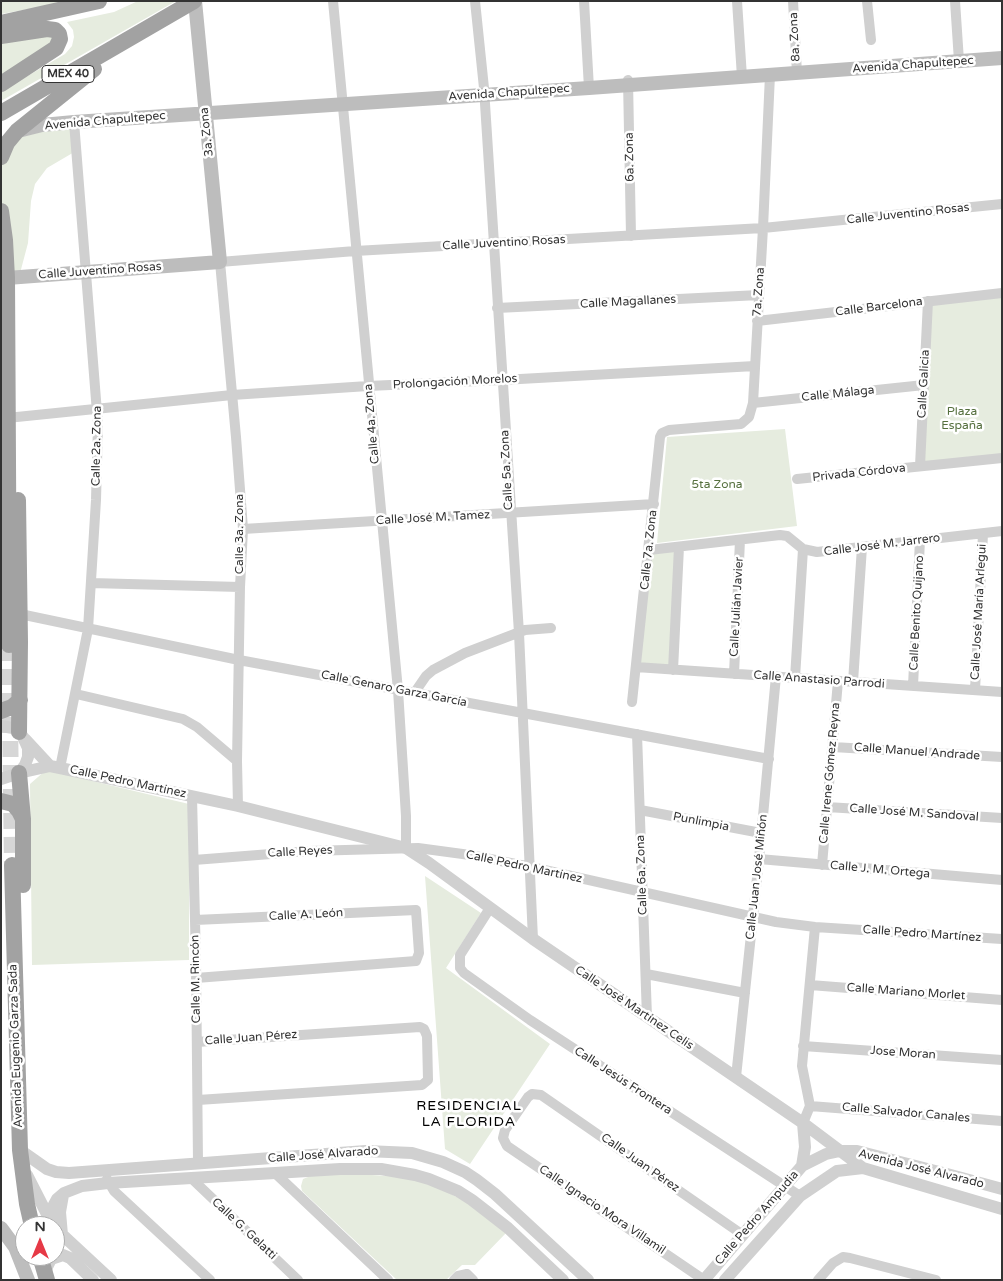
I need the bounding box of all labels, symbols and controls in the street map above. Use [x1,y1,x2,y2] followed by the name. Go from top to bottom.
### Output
[787,12,803,62] street label: 8a. Zona
[852,54,974,76] street label: Avenida Chapultepec
[42,66,94,82] road number: MEX 40
[448,82,570,104] street label: Avenida Chapultepec
[197,107,217,157] street label: 3a. Zona
[44,109,166,133] street label: Avenida Chapultepec
[622,132,638,182] street label: 6a. Zona
[846,200,970,228] street label: Calle Juventino Rosas
[442,233,566,253] street label: Calle Juventino Rosas
[38,260,162,282] street label: Calle Juventino Rosas
[750,267,768,317] street label: 7a. Zona
[580,292,676,312] street label: Calle Magallanes
[834,294,924,320] street label: Calle Barcelona
[915,349,933,419] street label: Calle Galicia
[392,372,518,392] street label: Prolongación Morelos
[361,383,383,465] street label: Calle 4a. Zona
[801,383,875,405] street label: Calle Málaga
[941,405,983,433] park label: Plaza España
[89,406,105,486] street label: Calle 2a. Zona
[498,429,516,511] street label: Calle 5a. Zona
[812,461,906,485] street label: Privada Córdova
[692,478,742,492] park label: 5ta Zona
[233,494,247,574] street label: Calle 3a. Zona
[376,508,490,528] street label: Calle José M. Tamez
[638,509,660,591] street label: Calle 7a. Zona
[823,531,941,559] street label: Calle José M. Jarrero
[968,543,990,681] street label: Calle José María Arlegui
[907,555,927,671] street label: Calle Benito Quijano
[727,557,747,657] street label: Calle Julián Javier
[320,668,468,710] street label: Calle Genaro Garza García
[753,668,885,692] street label: Calle Anastasio Parrodi
[817,702,843,844] street label: Calle Irene Gómez Reyna
[854,740,980,764] street label: Calle Manuel Andrade
[68,763,188,801] street label: Calle Pedro Martínez
[849,801,979,825] street label: Calle José M. Sandoval
[672,810,730,834] street label: Punlimpia
[743,814,771,940] street label: Calle Juan José Miñón
[633,835,651,915] street label: Calle 6a. Zona
[267,843,333,861] street label: Calle Reyes
[464,848,584,886] street label: Calle Pedro Martínez
[829,858,931,882] street label: Calle J. M. Ortega
[268,906,344,924] street label: Calle A. León
[862,923,982,945] street label: Calle Pedro Martínez
[188,935,204,1023] street label: Calle M. Rincón
[572,963,696,1053] street label: Calle José Martínez Celis
[6,964,26,1128] street label: Avenida Eugenio Garza Sada
[846,981,966,1003] street label: Calle Mariano Morlet
[204,1028,298,1048] street label: Calle Juan Pérez
[571,1044,675,1118] street label: Calle Jesús Frontera
[870,1044,936,1062] street label: Jose Moran
[415,1098,523,1130] district label: RESIDENCIAL LA FLORIDA
[841,1100,971,1126] street label: Calle Salvador Canales
[598,1130,682,1196] street label: Calle Juan Pérez
[267,1144,379,1166] street label: Calle José Alvarado
[857,1146,985,1192] street label: Avenida José Alvarado
[536,1162,668,1258] street label: Calle Ignacio Mora Villamil
[712,1168,802,1268] street label: Calle Pedro Ampudia
[208,1195,280,1263] street label: Calle G. Gelatti
[15,1216,65,1266] north arrow
[34,1218,46,1235] text: N

